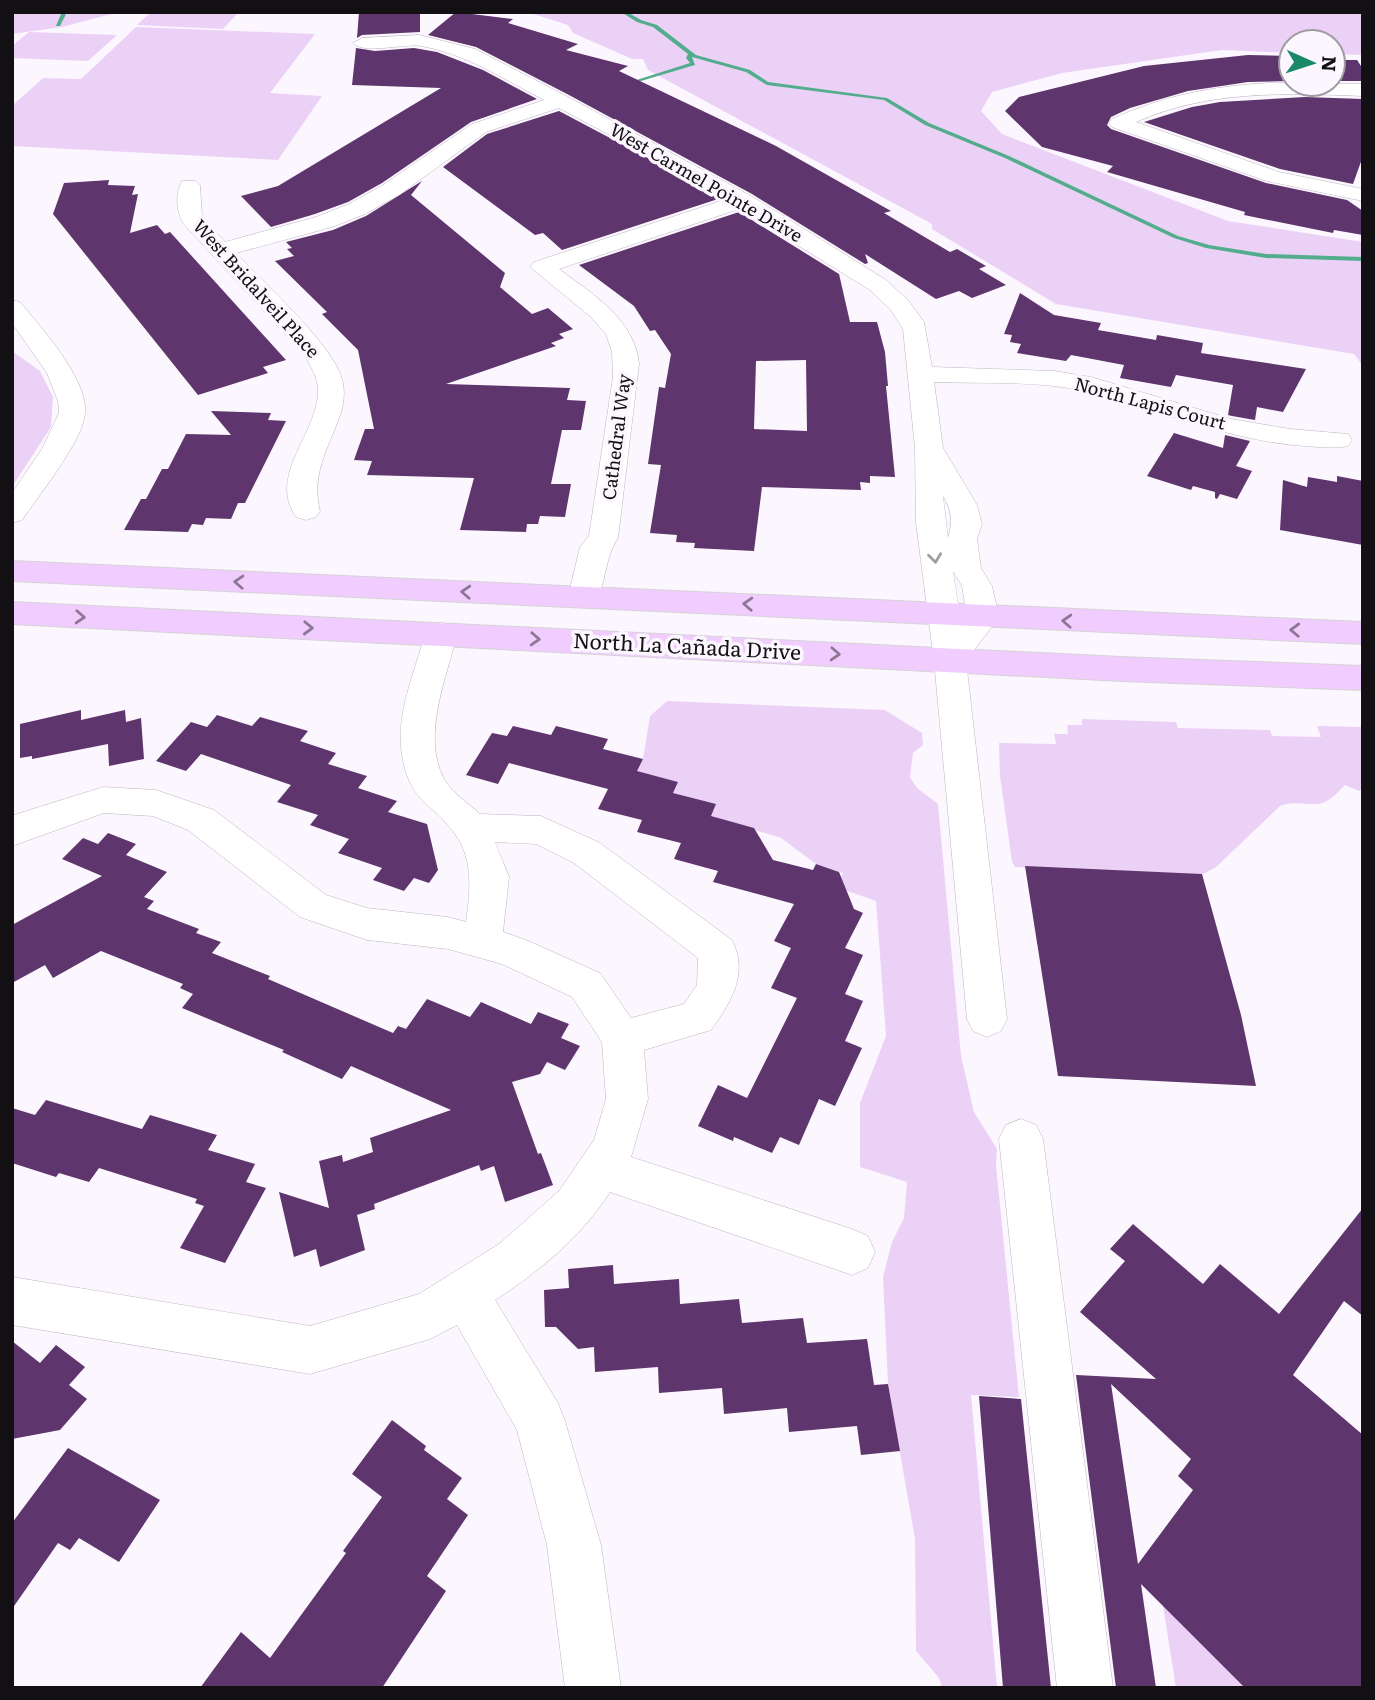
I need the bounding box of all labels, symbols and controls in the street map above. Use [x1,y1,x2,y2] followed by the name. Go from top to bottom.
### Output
[1277,28,1347,98] north arrow
[1316,55,1344,73] text: N
[605,115,808,248] street label: West Carmel Pointe Drive
[187,213,327,363] street label: West Bridalveil Place
[1072,369,1230,436] street label: North Lapis Court
[594,371,637,502] street label: Cathedral Way
[928,552,943,564] one-way arrow
[233,574,244,589] one-way arrow
[460,584,471,599] one-way arrow
[742,597,753,612] one-way arrow
[75,609,86,624] one-way arrow
[1061,613,1072,628] one-way arrow
[302,621,313,636] one-way arrow
[572,623,802,666] street label: North La Cañada Drive
[1289,623,1300,638] one-way arrow
[530,631,541,646] one-way arrow
[830,646,841,661] one-way arrow

